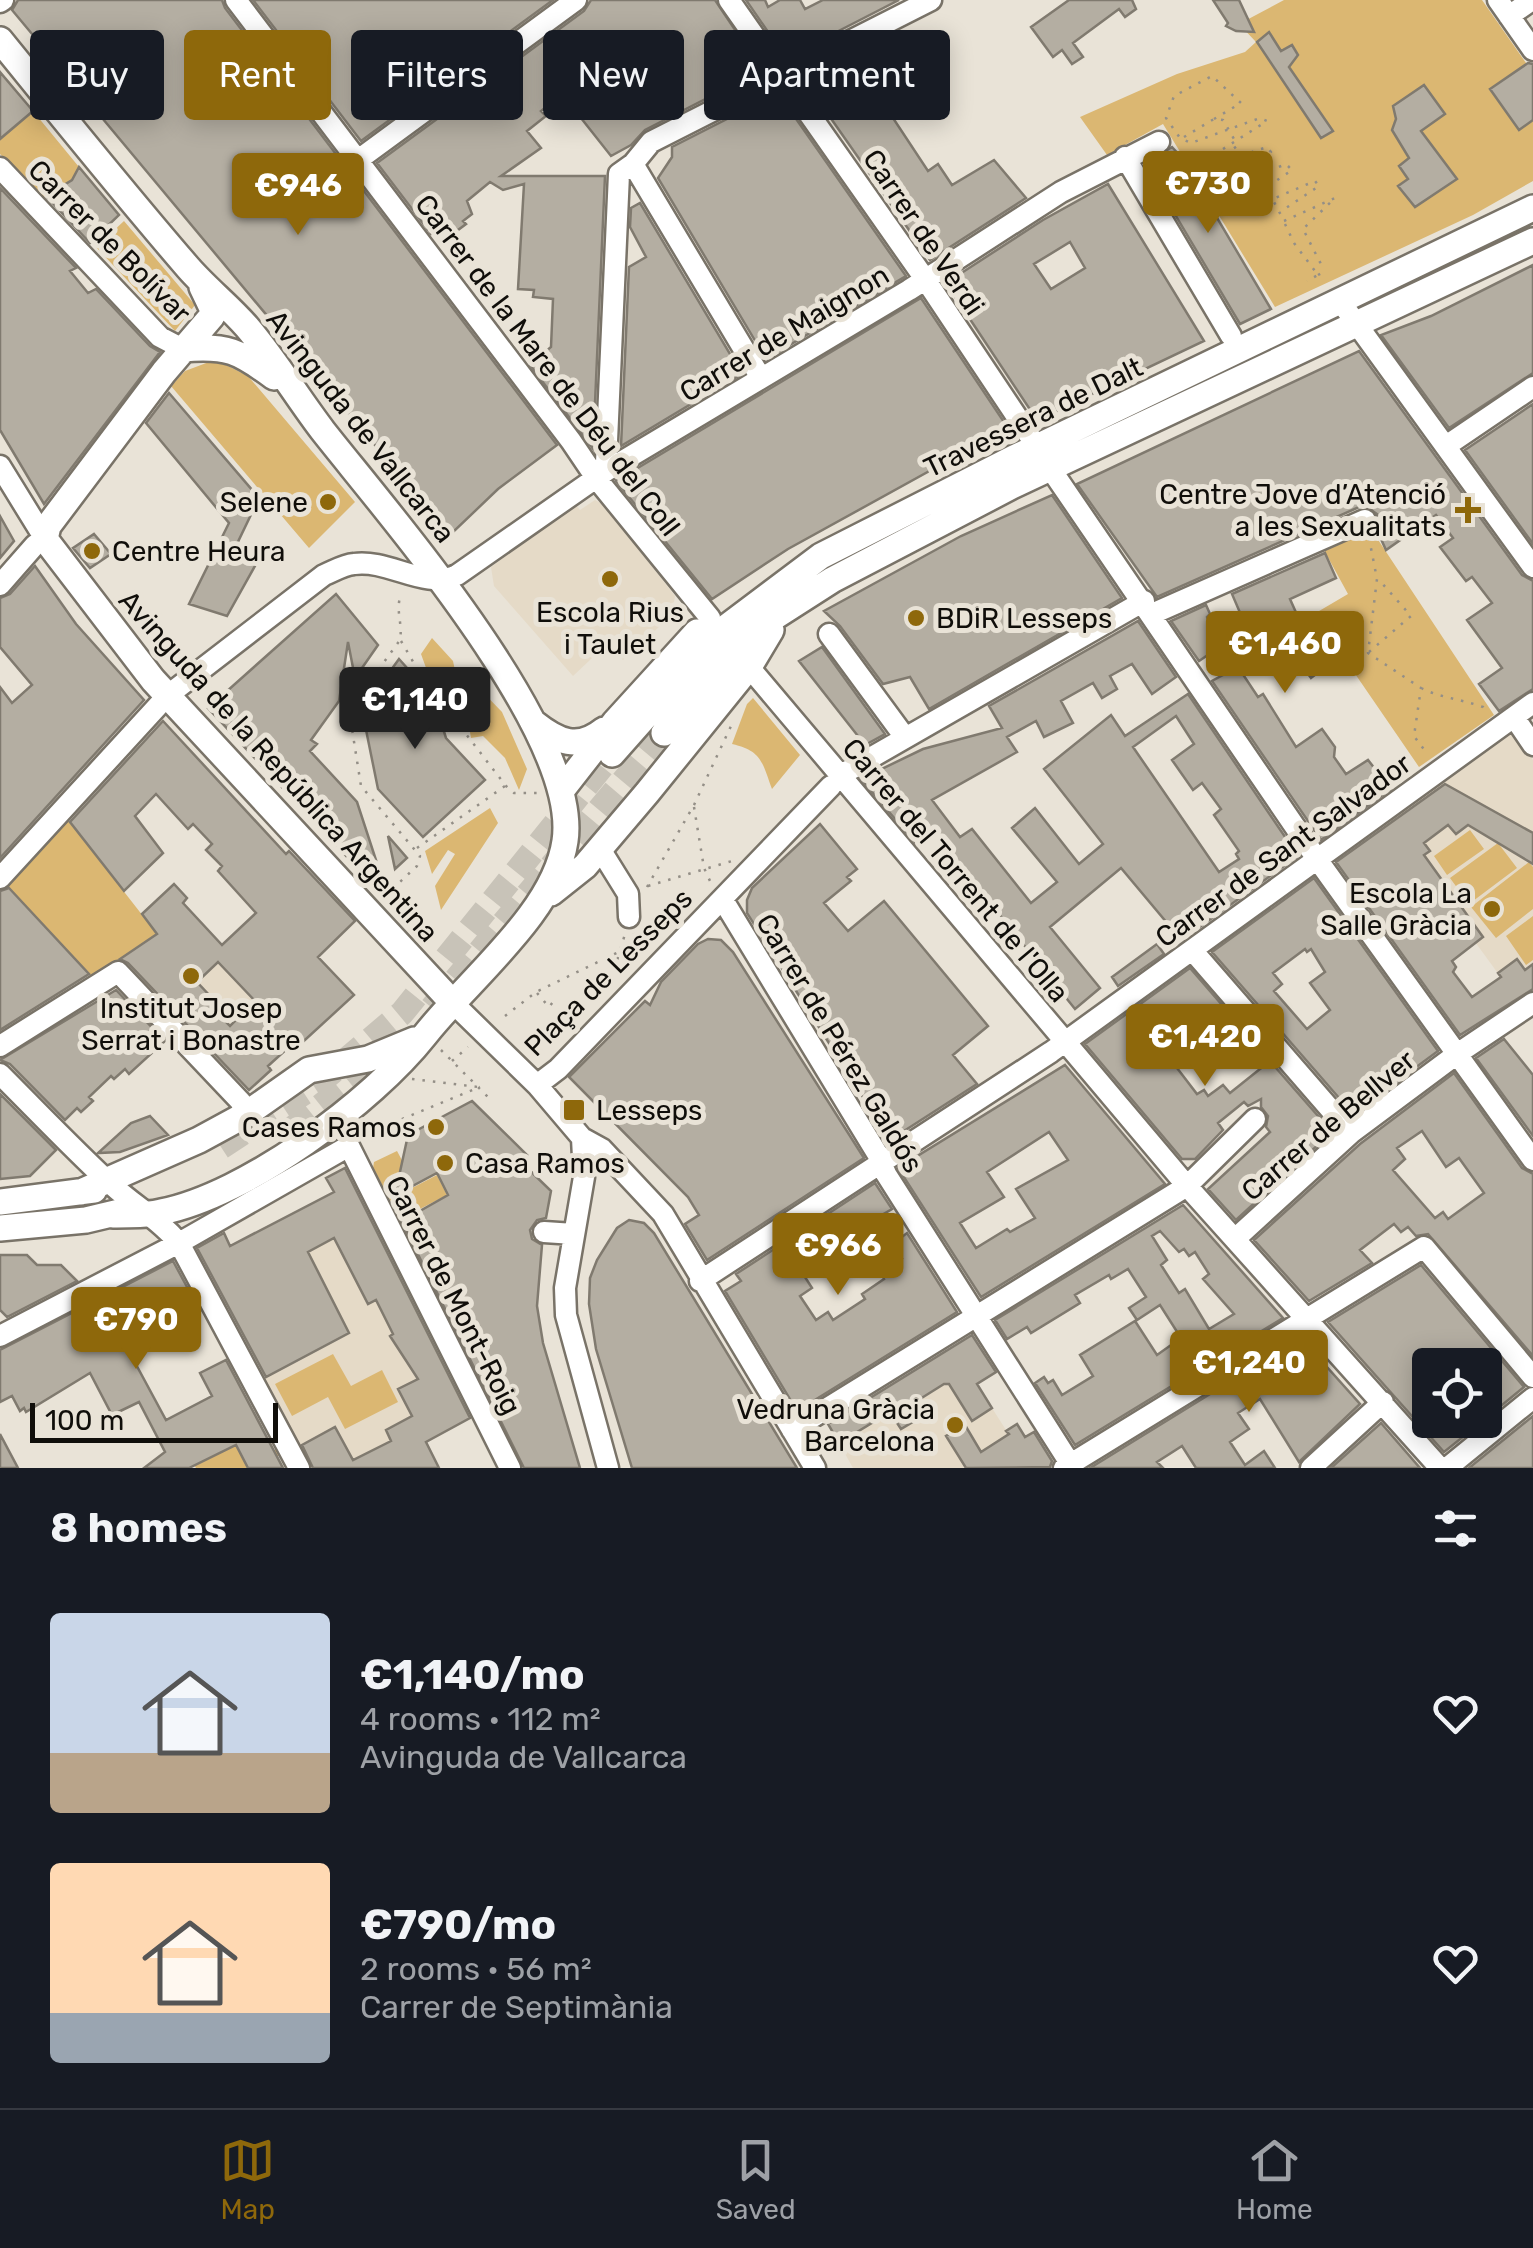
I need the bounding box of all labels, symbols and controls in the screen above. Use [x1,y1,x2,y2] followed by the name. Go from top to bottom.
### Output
[30,30,164,120] chip: Buy
[184,30,331,120] chip: Rent
[351,30,523,120] chip: Filters
[543,30,684,120] chip: New
[704,30,950,120] chip: Apartment
[856,143,991,321] street label: Carrer de Verdi
[1149,151,1267,236] pin: €730
[22,153,198,330] street label: Carrer de Bolívar
[239,153,357,238] pin: €946
[1165,164,1251,202] text: €730
[254,166,342,204] text: €946
[408,188,687,542] street label: Carrer de la Mare de Déu del Coll
[674,258,895,409] street label: Carrer de Maignon
[260,303,462,549] street label: Avinguda de Vallcarca
[919,350,1148,485] street label: Travessera de Dalt
[1159,478,1446,543] place label: Centre Jove d’Atenció a les Sexualitats
[220,486,308,519] place label: Selene
[317,491,339,513] marker: Selene
[1455,497,1481,523] marker: Centre Jove d’Atenció a les Sexualitats
[112,535,285,568] place label: Centre Heura
[81,540,103,562] marker: Centre Heura
[599,568,621,590] marker: Escola Rius i Taulet
[112,584,445,949] street label: Avinguda de la República Argentina
[536,596,684,661] place label: Escola Rius i Taulet
[936,602,1112,635] place label: BDiR Lesseps
[905,607,927,629] marker: BDiR Lesseps
[1204,611,1366,696] pin: €1,460
[1228,624,1342,662] text: €1,460
[334,667,496,752] pin: €1,140
[361,680,469,718] text: €1,140
[836,732,1076,1009] street label: Carrer del Torrent de l'Olla
[1149,746,1418,954] street label: Carrer de Sant Salvador
[1320,877,1472,942] place label: Escola La Salle Gràcia
[518,882,699,1063] street label: Plaça de Lesseps
[1481,898,1503,920] marker: Escola La Salle Gràcia
[749,908,930,1179] street label: Carrer de Pérez Galdós
[180,965,202,987] marker: Institut Josep Serrat i Bonastre
[81,992,301,1057] place label: Institut Josep Serrat i Bonastre
[1124,1004,1286,1089] pin: €1,420
[1148,1017,1262,1055] text: €1,420
[1235,1043,1422,1207] street label: Carrer de Bellver
[596,1094,702,1127] place label: Lesseps
[561,1097,587,1123] marker: Lesseps
[242,1111,416,1144] place label: Cases Ramos
[425,1116,447,1138] marker: Cases Ramos
[465,1147,625,1180] place label: Casa Ramos
[434,1152,456,1174] marker: Casa Ramos
[379,1170,528,1420] street label: Carrer de Mont-Roig
[779,1213,897,1298] pin: €966
[794,1226,882,1264] text: €966
[77,1287,195,1372] pin: €790
[93,1300,179,1338] text: €790
[1168,1330,1330,1415] pin: €1,240
[1192,1343,1306,1381] text: €1,240
[1412,1348,1502,1438] map controls
[1412,1348,1502,1438] button: locate
[736,1393,935,1458] place label: Vedruna Gràcia Barcelona
[30,1398,278,1442] scale bar
[45,1404,124,1437] text: 100 m
[944,1414,966,1436] marker: Vedruna Gràcia Barcelona
[1428,1501,1483,1556] icon: filters
[50,1503,227,1553] text: 8 homes
[360,1650,585,1700] text: €1,140/mo
[130,1653,250,1773] icon: home
[1428,1686,1483,1741] icon: heart
[360,1700,601,1738] text: 4 rooms · 112 m²
[360,1738,687,1776] text: Avinguda de Vallcarca
[360,1900,556,1950] text: €790/mo
[130,1903,250,2023] icon: home
[1428,1936,1483,1991] icon: heart
[360,1950,592,1988] text: 2 rooms · 56 m²
[360,1988,673,2026] text: Carrer de Septimània
[220,2133,275,2226] tab: Map
[716,2133,796,2226] tab: Saved
[1236,2133,1313,2226] tab: Home

